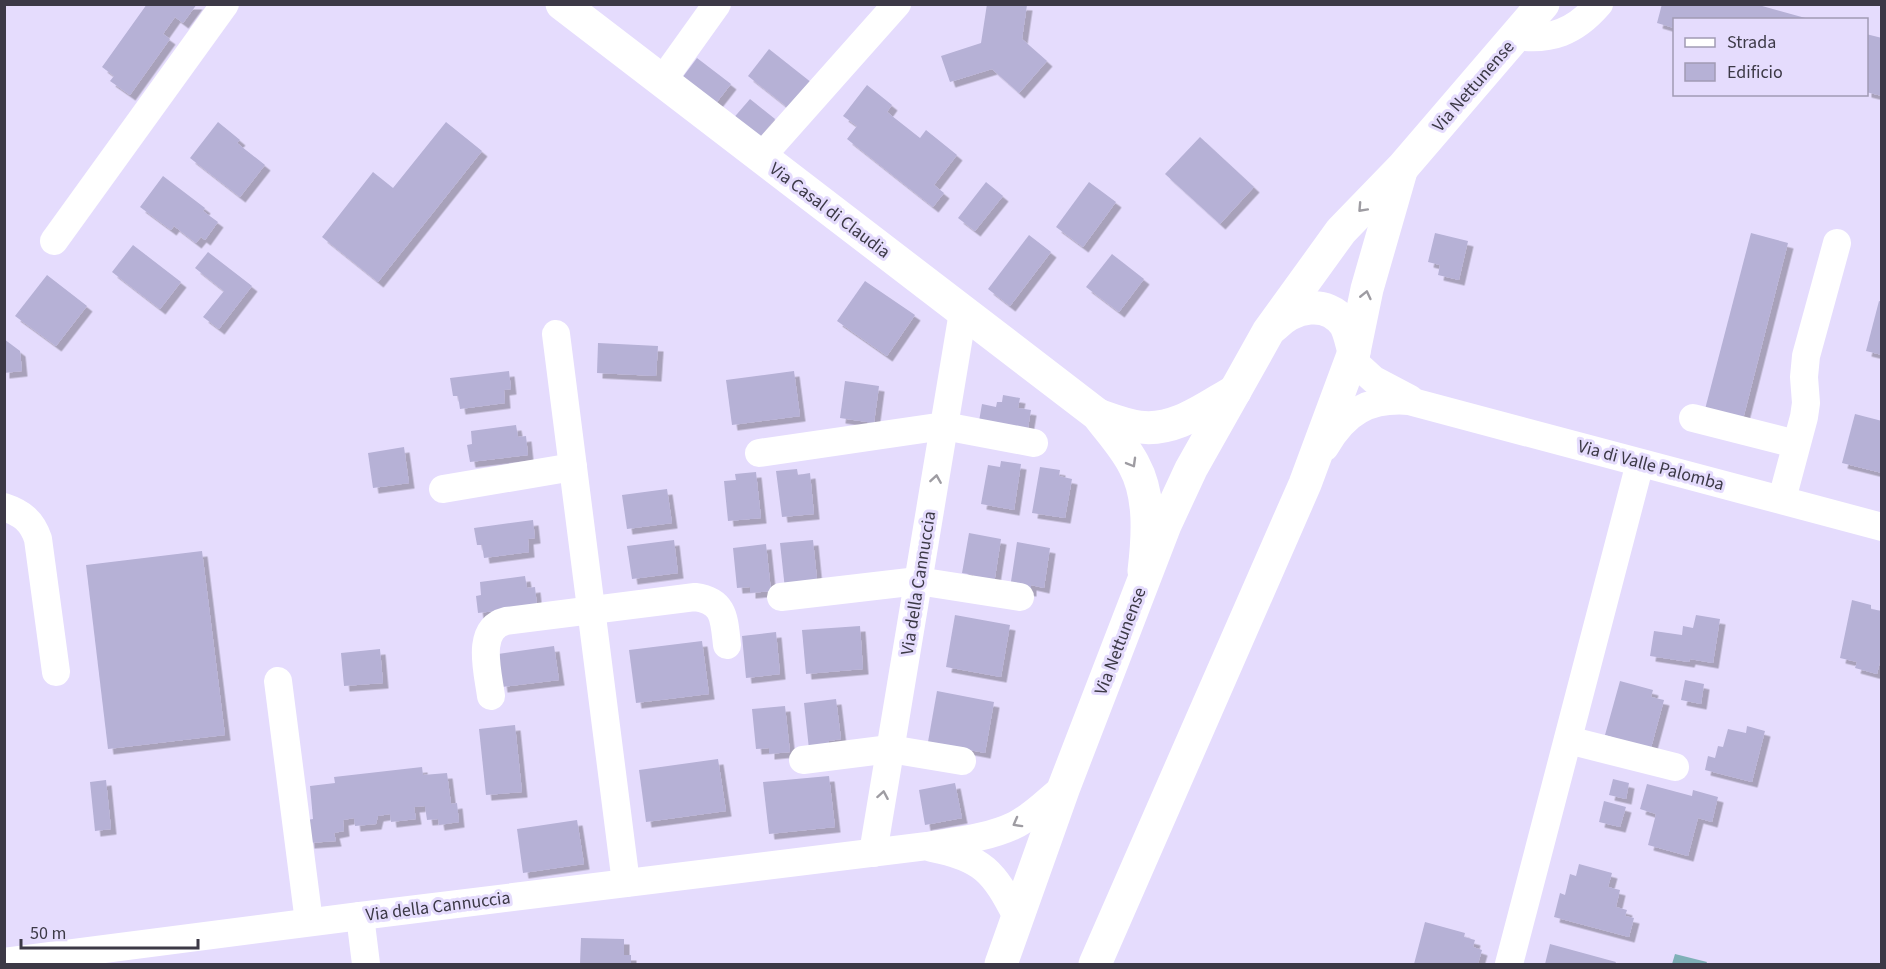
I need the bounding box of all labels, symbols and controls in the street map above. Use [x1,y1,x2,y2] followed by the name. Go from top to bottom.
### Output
[1673,18,1868,96] legend
[1727,30,1776,55] text: Strada
[1427,35,1520,137] street label: Via Nettunense
[1727,60,1783,85] text: Edificio
[764,157,895,264] street label: Via Casal di Claudia
[1358,201,1369,212] one-way arrow
[1359,290,1372,300] one-way arrow
[1575,434,1727,497] street label: Via di Valle Palomba
[1125,457,1137,467] one-way arrow
[929,474,941,483] one-way arrow
[895,509,942,657] street label: Via della Cannuccia
[1088,584,1152,699] street label: Via Nettunense
[876,791,888,800] one-way arrow
[1013,815,1024,827] one-way arrow
[364,885,512,928] street label: Via della Cannuccia
[21,912,198,950] scale bar
[30,921,66,946] text: 50 m

